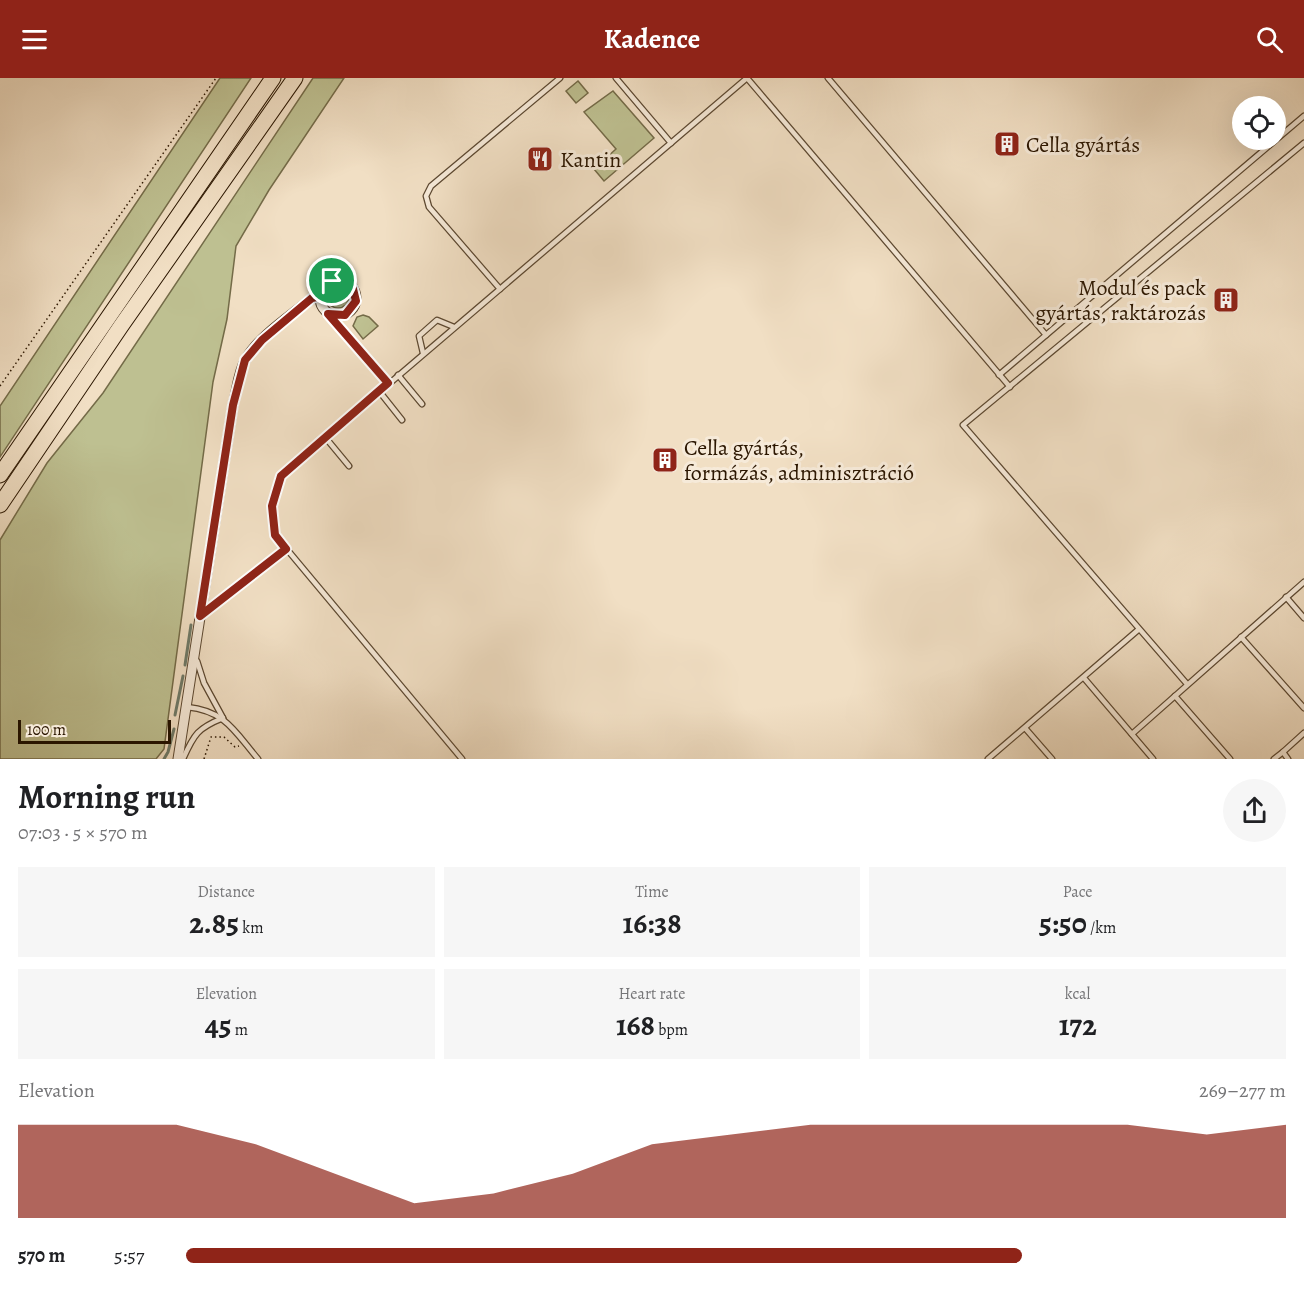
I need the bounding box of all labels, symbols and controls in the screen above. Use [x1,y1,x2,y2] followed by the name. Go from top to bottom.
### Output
[604,21,700,57] text: Kadence
[18,23,51,56] icon: menu
[1253,23,1286,56] icon: search
[1232,96,1286,150] map controls
[1232,96,1286,150] button: locate
[992,129,1022,159] building icon: Cella gyártás
[1026,130,1140,160] place label: Cella gyártás
[525,144,555,174] restaurant icon: Kantin
[560,145,621,175] place label: Kantin
[306,255,357,306] pin
[315,264,348,297] icon: arrive
[1035,273,1206,328] place label: Modul és pack gyártás, raktározás
[1211,285,1241,315] building icon: Modul és pack gyártás, raktározás
[684,433,914,488] place label: Cella gyártás, formázás, adminisztráció
[650,445,680,475] building icon: Cella gyártás, formázás, adminisztráció
[18,717,171,744] scale bar
[27,719,66,741] text: 100 m
[18,774,195,819] text: Morning run
[1223,779,1286,842] button: share
[18,819,148,846] text: 07:03 · 5 × 570 m
[198,881,255,903] text: Distance
[635,881,669,903] text: Time
[1063,881,1092,903] text: Pace
[189,903,239,943] text: 2.85
[622,903,682,943] text: 16:38
[1039,903,1087,943] text: 5:50
[239,917,264,939] text: km
[1087,917,1116,939] text: /km
[196,983,257,1005] text: Elevation
[619,983,685,1005] text: Heart rate
[1065,983,1090,1005] text: kcal
[205,1005,232,1045] text: 45
[616,1005,655,1045] text: 168
[1059,1005,1097,1045] text: 172
[232,1019,248,1041] text: m
[655,1019,688,1041] text: bpm
[18,1077,95,1104] text: Elevation
[1199,1077,1286,1104] text: 269–277 m
[18,1242,65,1269] text: 570 m
[114,1242,144,1269] text: 5:57

